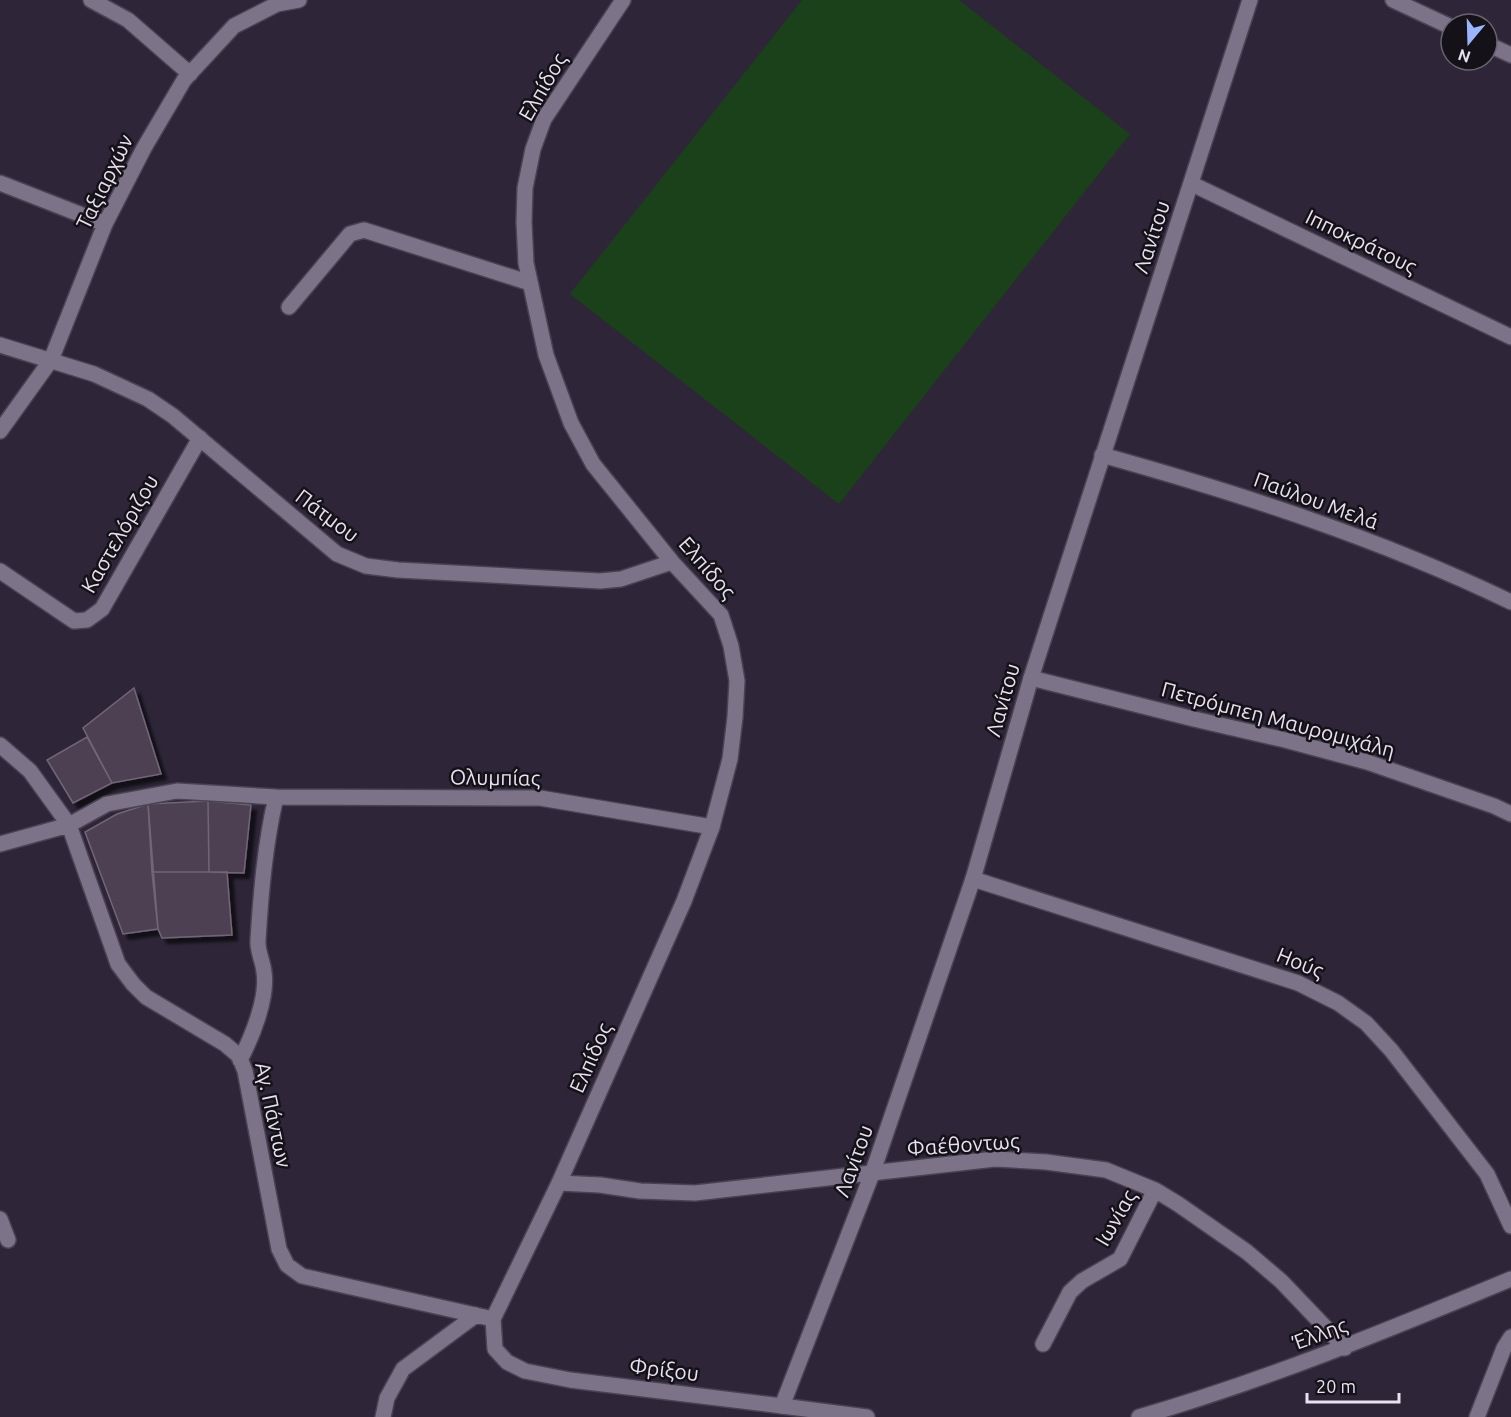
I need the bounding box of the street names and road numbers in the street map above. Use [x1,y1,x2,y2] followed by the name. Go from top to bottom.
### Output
[513,48,571,124] street label: Ελπίδος
[71,130,138,233] street label: Ταξιαρχών
[1128,197,1174,276] street label: Λανίτου
[1302,204,1421,278] street label: Ιπποκράτους
[1251,466,1382,534] street label: Παύλου Μελά
[76,470,163,597] street label: Καστελόριζου
[291,484,364,547] street label: Πάτμου
[674,532,741,603] street label: Ελπίδος
[980,660,1024,739] street label: Λανίτου
[1159,676,1398,762] street label: Πετρόμπεη Μαυρομιχάλη
[450,764,541,790] street label: Ολυμπίας
[1273,942,1328,982] street label: Ηούς
[564,1019,616,1096] street label: Ελπίδος
[251,1060,297,1170] street label: Αγ. Πάντων
[829,1121,877,1200] street label: Λανίτου
[906,1128,1020,1160] street label: Φαέθοντως
[1090,1185,1141,1250] street label: Ιωνίας
[1288,1312,1351,1354] street label: Έλλης
[628,1353,700,1386] street label: Φρίξου

